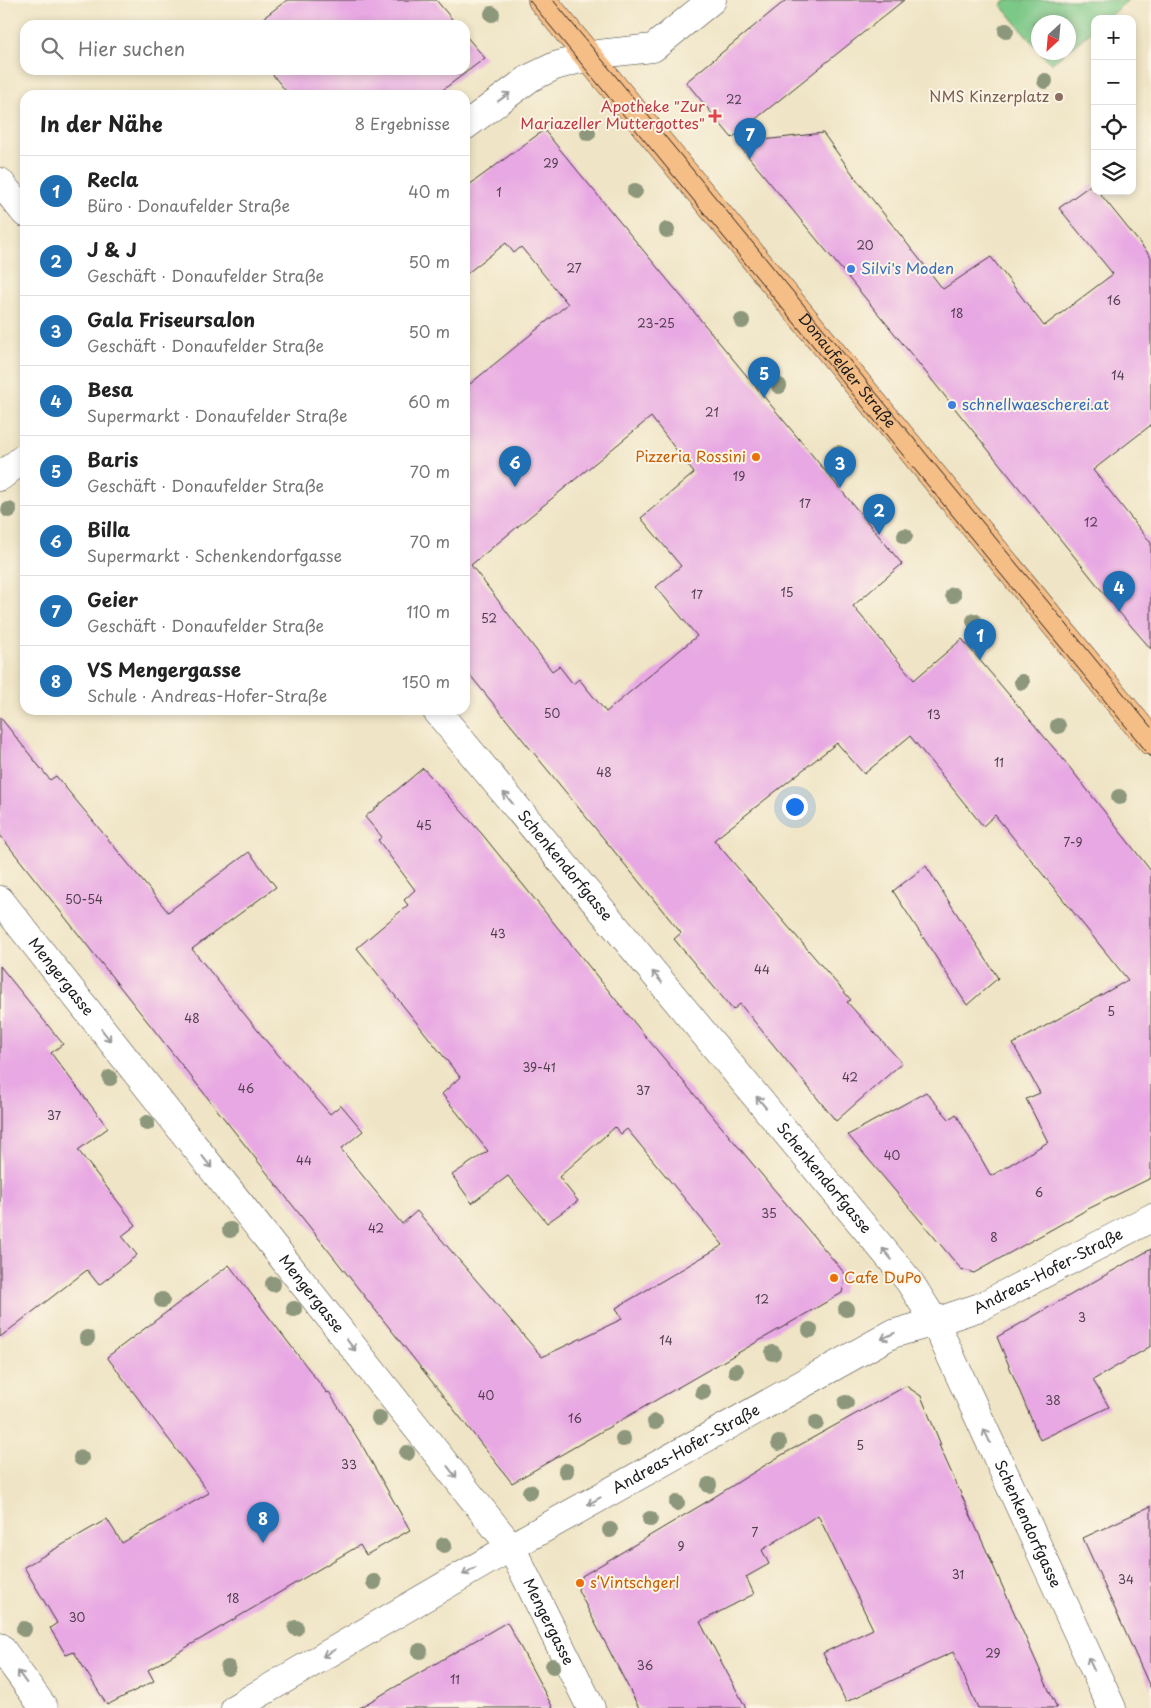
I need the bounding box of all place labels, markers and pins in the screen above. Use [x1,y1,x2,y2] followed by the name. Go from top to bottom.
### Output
[929,84,1049,107] place label: NMS Kinzerplatz
[1053,91,1065,103] marker: NMS Kinzerplatz
[520,94,705,134] place label: Apotheke "Zur Mariazeller Muttergottes"
[709,110,721,122] marker: Apotheke "Zur Mariazeller Muttergottes"
[734,118,766,159] pin: 7
[861,256,954,279] place label: Silvi's Moden
[845,263,857,275] marker: Silvi's Moden
[748,357,780,398] pin: 5
[962,392,1109,415] place label: schnellwaescherei.at
[946,399,958,411] marker: schnellwaescherei.at
[635,444,746,467] place label: Pizzeria Rossini
[499,446,531,487] pin: 6
[824,447,856,488] pin: 3
[750,451,762,463] marker: Pizzeria Rossini
[863,494,895,535] pin: 2
[1103,571,1135,612] pin: 4
[964,619,996,660] pin: 1
[844,1265,922,1288] place label: Cafe DuPo
[828,1272,840,1284] marker: Cafe DuPo
[247,1502,279,1543] pin: 8
[590,1570,679,1593] place label: s‘Vintschgerl
[574,1577,586,1589] marker: s‘Vintschgerl

